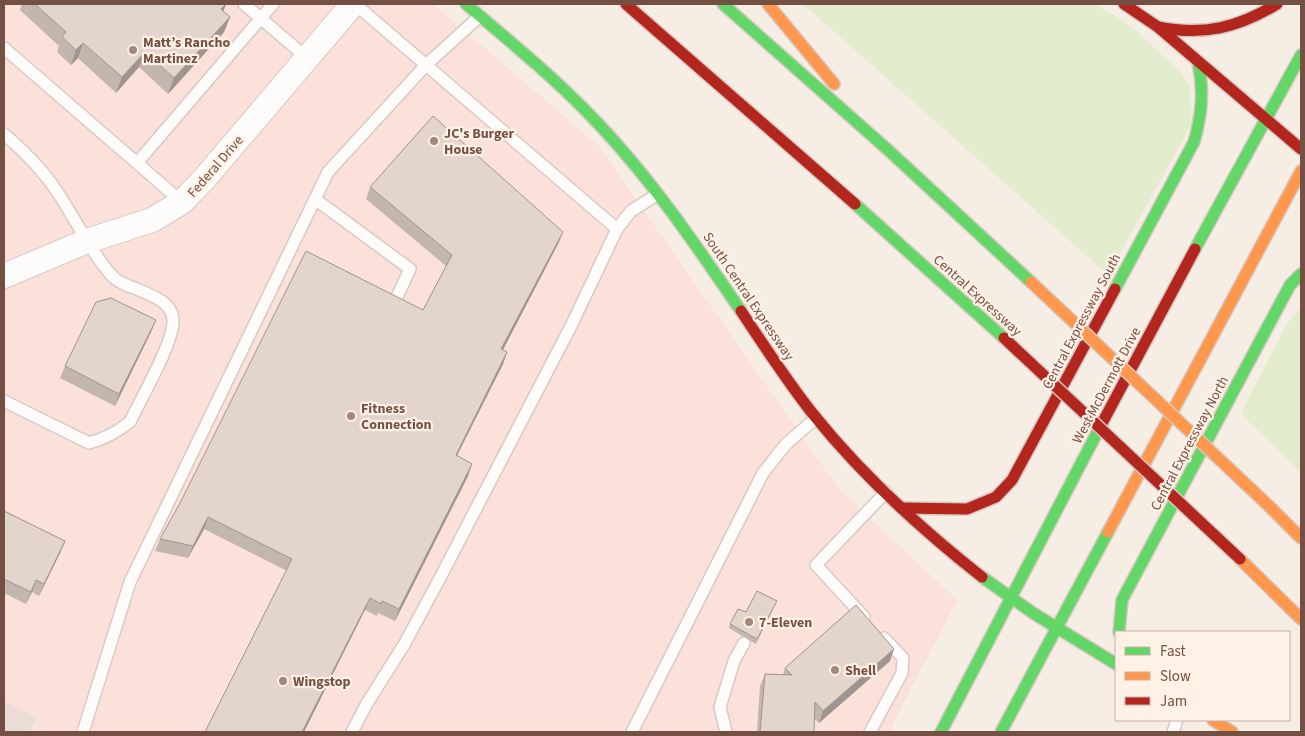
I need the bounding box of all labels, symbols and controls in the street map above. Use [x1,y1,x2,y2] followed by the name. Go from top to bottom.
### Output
[143,33,231,69] place label: Matt’s Rancho Martinez
[127,44,139,56] marker: Matt’s Rancho Martinez
[444,124,515,160] place label: JC's Burger House
[183,131,248,202] street label: Federal Drive
[428,135,440,147] marker: JC's Burger House
[698,228,799,365] street label: South Central Expressway
[929,250,1026,341] street label: Central Expressway
[1038,250,1126,393] street label: Central Expressway South
[1068,324,1146,447] street label: West McDermott Drive
[1146,373,1234,514] street label: Central Expressway North
[361,399,432,435] place label: Fitness Connection
[345,410,357,422] marker: Fitness Connection
[759,613,812,633] place label: 7-Eleven
[743,616,755,628] marker: 7-Eleven
[1115,631,1290,721] legend
[1160,641,1186,662] text: Fast
[845,661,876,681] place label: Shell
[829,664,841,676] marker: Shell
[1160,666,1191,687] text: Slow
[293,672,351,692] place label: Wingstop
[277,675,289,687] marker: Wingstop
[1160,691,1187,712] text: Jam

